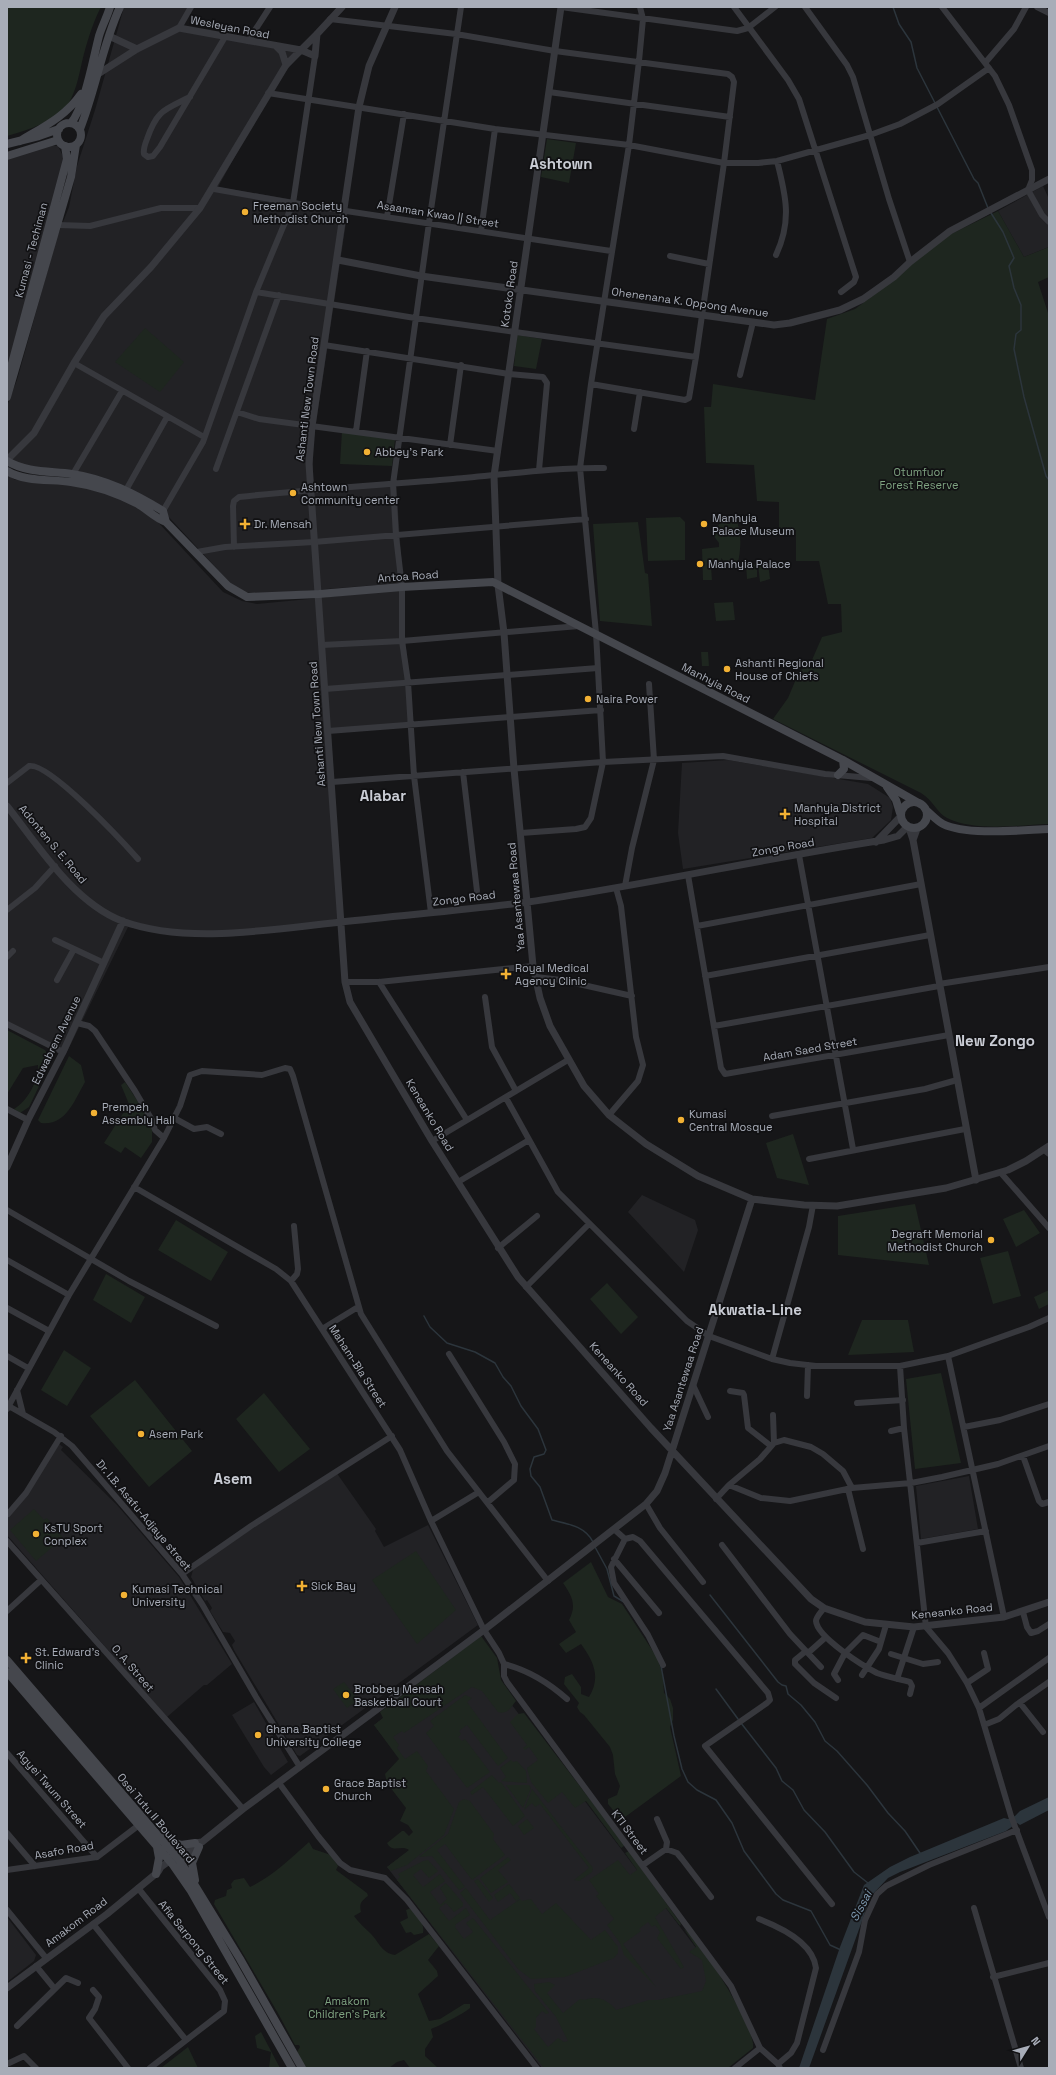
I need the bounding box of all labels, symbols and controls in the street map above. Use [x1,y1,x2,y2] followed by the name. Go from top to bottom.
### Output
[189,12,271,42] street label: Wesleyan Road
[529,154,593,173] district label: Ashtown
[376,197,500,231] street label: Asaaman Kwao || Street
[253,199,348,226] place label: Freeman Society Methodist Church
[12,201,50,299] street label: Kumasi - Techiman
[240,207,250,217] marker: Freeman Society Methodist Church
[497,260,521,328] street label: Kotoko Road
[611,284,769,320] street label: Ohenenana K. Oppong Avenue
[292,336,322,462] street label: Ashanti New Town Road
[375,445,444,459] place label: Abbey's Park
[362,447,372,457] marker: Abbey's Park
[880,465,958,492] park label: Otumfuor Forest Reserve
[301,480,400,507] place label: Ashtown Community center
[288,488,298,498] marker: Ashtown Community center
[712,511,794,538] place label: Manhyia Palace Museum
[254,517,312,531] place label: Dr. Mensah
[239,518,251,530] marker: Dr. Mensah
[699,519,709,529] marker: Manhyia Palace Museum
[708,557,791,571] place label: Manhyia Palace
[695,559,705,569] marker: Manhyia Palace
[377,567,439,585] street label: Antoa Road
[735,656,824,683] place label: Ashanti Regional House of Chiefs
[679,660,753,706] street label: Manhyia Road
[306,661,328,787] street label: Ashanti New Town Road
[722,664,732,674] marker: Ashanti Regional House of Chiefs
[596,692,658,706] place label: Naira Power
[583,694,593,704] marker: Naira Power
[360,786,406,805] district label: Alabar
[794,801,881,828] place label: Manhyia District Hospital
[16,802,90,886] street label: Adonten S. E. Road
[779,808,791,820] marker: Manhyia District Hospital
[751,835,815,859] street label: Zongo Road
[504,842,528,952] street label: Yaa Asantewaa Road
[432,887,496,909] street label: Zongo Road
[515,961,589,988] place label: Royal Medical Agency Clinic
[500,968,512,980] marker: Royal Medical Agency Clinic
[28,993,84,1087] street label: Edwabrem Avenue
[955,1031,1035,1050] district label: New Zongo
[762,1034,858,1064] street label: Adam Saed Street
[403,1076,457,1154] street label: Keneanko Road
[102,1100,175,1127] place label: Prempeh Assembly Hall
[689,1107,772,1134] place label: Kumasi Central Mosque
[89,1108,99,1118] marker: Prempeh Assembly Hall
[676,1115,686,1125] marker: Kumasi Central Mosque
[888,1227,983,1254] place label: Degraft Memorial Methodist Church
[986,1235,996,1245] marker: Degraft Memorial Methodist Church
[708,1300,802,1319] district label: Akwatia-Line
[326,1322,390,1410] street label: Maham-Bla Street
[659,1325,707,1433] street label: Yaa Asantewaa Road
[587,1339,651,1409] street label: Keneanko Road
[149,1427,203,1441] place label: Asem Park
[136,1429,146,1439] marker: Asem Park
[93,1457,195,1573] street label: Dr. I.B. Asafu-Adjaye street
[214,1469,252,1488] district label: Asem
[44,1521,103,1548] place label: KsTU Sport Conplex
[31,1529,41,1539] marker: KsTU Sport Conplex
[311,1579,356,1593] place label: Sick Bay
[296,1580,308,1592] marker: Sick Bay
[132,1582,222,1609] place label: Kumasi Technical University
[119,1590,129,1600] marker: Kumasi Technical University
[911,1600,993,1622] street label: Keneanko Road
[109,1642,157,1694] street label: O. A. Street
[35,1645,100,1672] place label: St. Edward's Clinic
[20,1652,32,1664] marker: St. Edward's Clinic
[354,1682,444,1709] place label: Brobbey Mensah Basketball Court
[341,1690,351,1700] marker: Brobbey Mensah Basketball Court
[266,1722,361,1749] place label: Ghana Baptist University College
[253,1730,263,1740] marker: Ghana Baptist University College
[14,1747,90,1831] street label: Agyei Twum Street
[114,1770,198,1866] street label: Osei Tutu II Boulevard
[334,1776,406,1803] place label: Grace Baptist Church
[321,1784,331,1794] marker: Grace Baptist Church
[609,1807,651,1857] street label: KTI Street
[33,1838,95,1862] street label: Asafo Road
[846,1886,877,1924] water label: Sissai
[42,1894,110,1950] street label: Amakom Road
[156,1897,232,1987] street label: Afia Sarpong Street
[308,1994,386,2021] park label: Amakom Children's Park
[1008,2027,1048,2067] north arrow
[1028,2034,1044,2048] text: N

